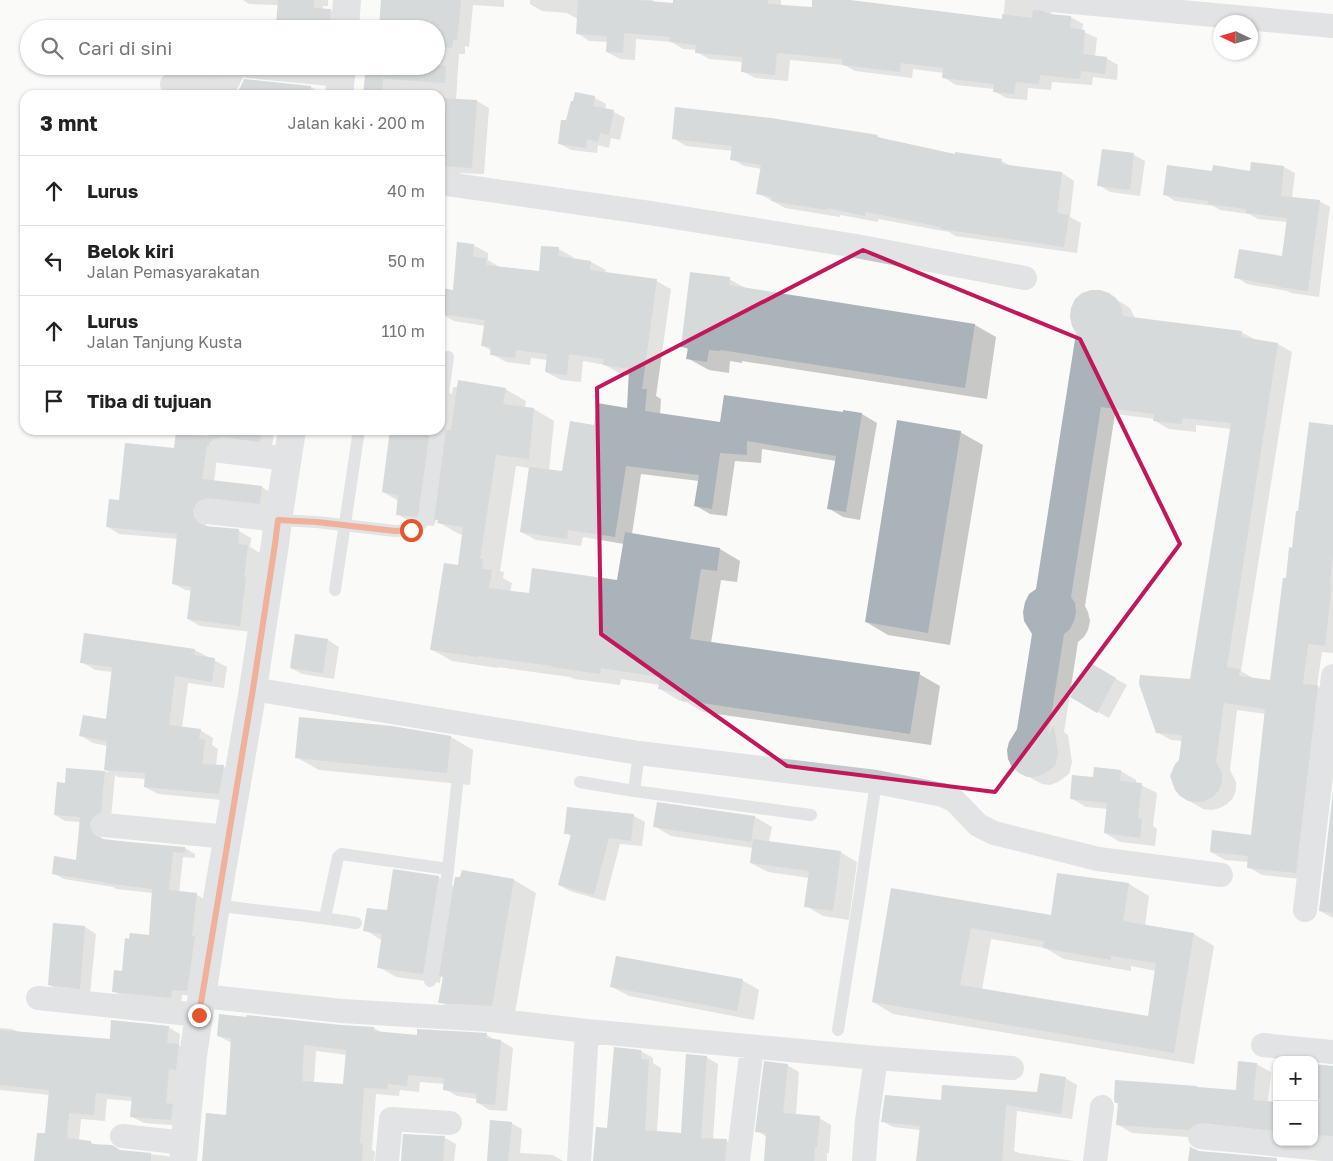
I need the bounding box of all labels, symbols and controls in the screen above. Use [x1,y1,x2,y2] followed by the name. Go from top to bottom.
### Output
[1213,15,1258,60] north arrow
[20,20,445,75] search box
[38,34,66,62] icon: search
[78,36,172,59] text: Cari di sini
[40,110,98,136] text: 3 mnt
[288,113,425,133] text: Jalan kaki · 200 m
[40,177,68,205] icon: ahead
[87,179,138,202] text: Lurus
[387,181,425,201] text: 40 m
[87,239,174,262] text: Belok kiri
[40,247,68,275] icon: left
[388,251,425,271] text: 50 m
[87,262,260,282] text: Jalan Pemasyarakatan
[87,309,138,332] text: Lurus
[40,317,68,345] icon: ahead
[381,321,425,341] text: 110 m
[87,332,242,352] text: Jalan Tanjung Kusta
[40,387,68,415] icon: arrive
[87,389,212,412] text: Tiba di tujuan
[400,519,423,542] route start
[188,1004,211,1027] route end
[1273,1056,1318,1146] map controls
[1273,1056,1318,1101] button: +
[1273,1101,1318,1146] button: −

